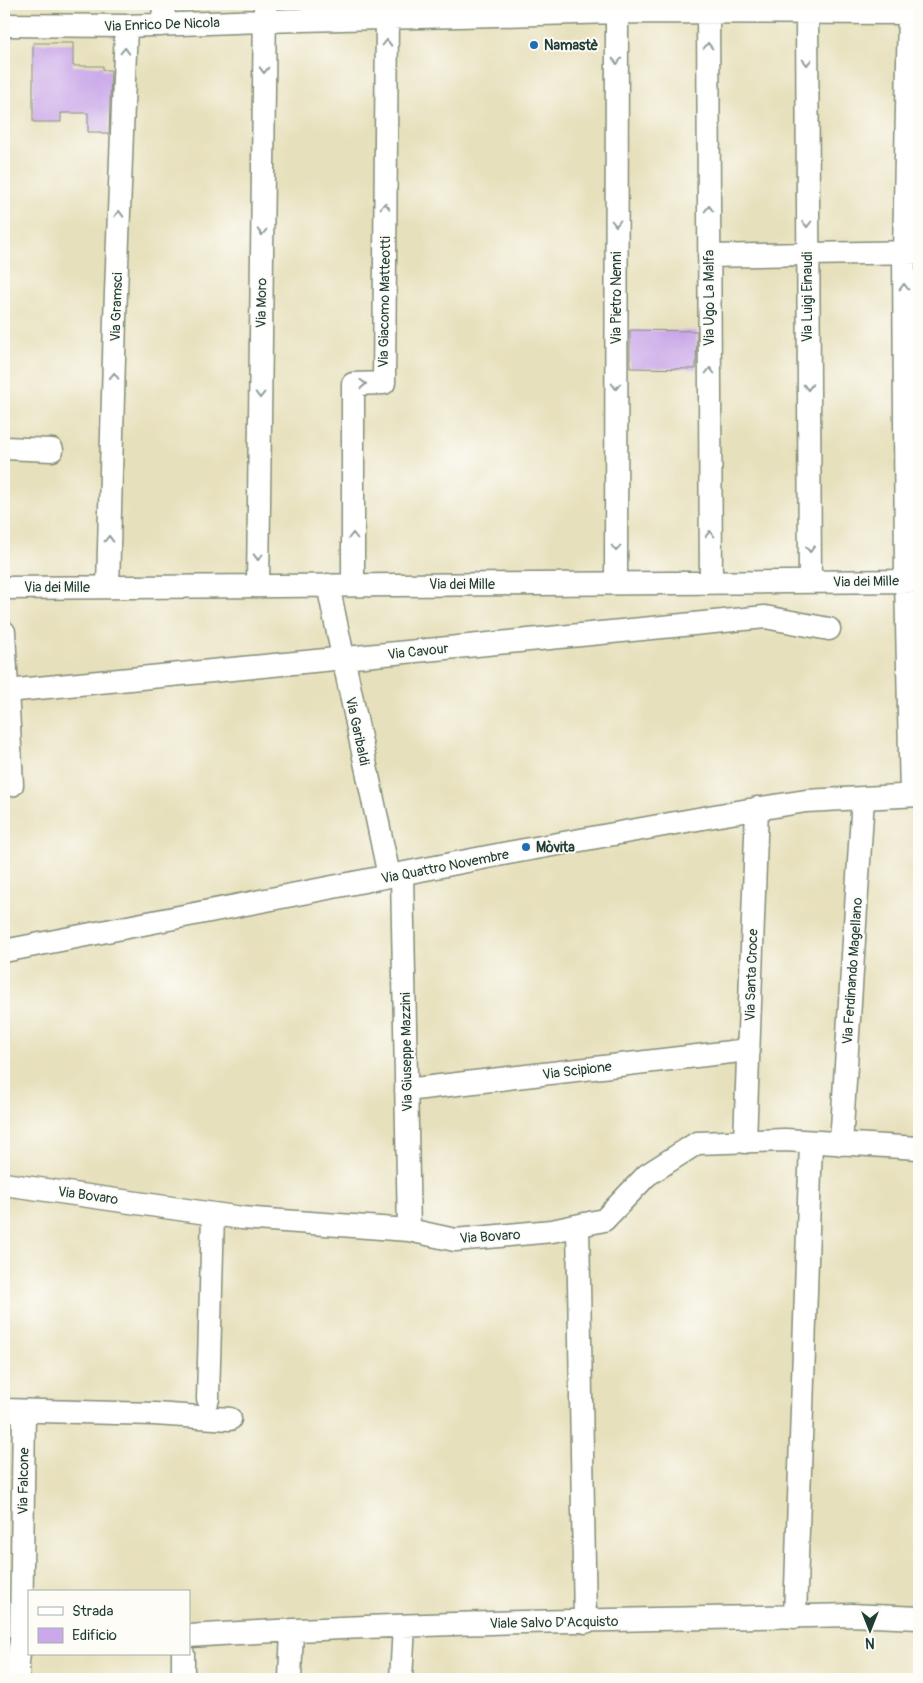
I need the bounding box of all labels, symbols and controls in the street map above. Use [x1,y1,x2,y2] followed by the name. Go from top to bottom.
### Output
[104,14,220,35] street label: Via Enrico De Nicola
[544,37,599,54] place label: Namastè
[382,39,392,47] one-way arrow
[528,39,540,51] marker: Namastè
[703,42,713,50] one-way arrow
[120,47,130,55] one-way arrow
[612,58,622,65] one-way arrow
[802,58,812,66] one-way arrow
[259,66,269,74] one-way arrow
[380,202,390,210] one-way arrow
[704,204,714,212] one-way arrow
[114,209,124,217] one-way arrow
[611,220,621,228] one-way arrow
[802,221,812,229] one-way arrow
[257,228,267,236] one-way arrow
[375,236,394,368] street label: Via Giacomo Matteotti
[701,250,718,346] street label: Via Ugo La Malfa
[608,251,625,344] street label: Via Pietro Nenni
[799,251,816,342] street label: Via Luigi Einaudi
[107,272,126,342] street label: Via Gramsci
[253,277,270,328] street label: Via Moro
[899,283,909,290] one-way arrow
[705,367,715,374] one-way arrow
[108,372,119,380] one-way arrow
[360,379,368,389] one-way arrow
[611,382,621,390] one-way arrow
[803,384,813,391] one-way arrow
[255,391,265,399] one-way arrow
[705,529,715,537] one-way arrow
[348,532,358,540] one-way arrow
[104,534,115,542] one-way arrow
[611,545,621,553] one-way arrow
[805,546,815,554] one-way arrow
[253,554,263,561] one-way arrow
[833,572,899,591] street label: Via dei Mille
[429,576,495,593] street label: Via dei Mille
[24,579,90,596] street label: Via dei Mille
[387,640,449,663] street label: Via Cavour
[342,695,373,767] street label: Via Garibaldi
[536,839,575,856] place label: Mòvita
[520,841,532,853] marker: Mòvita
[380,846,510,887] street label: Via Quattro Novembre
[839,896,866,1045] street label: Via Ferdinando Magellano
[741,928,762,1022] street label: Via Santa Croce
[397,992,416,1112] street label: Via Giuseppe Mazzini
[542,1058,613,1083] street label: Via Scipione
[57,1183,120,1208] street label: Via Bovaro
[459,1226,521,1247] street label: Via Bovaro
[14,1447,33,1515] street label: Via Falcone
[28,1590,190,1656] legend
[72,1602,113,1621] text: Strada
[846,1606,896,1656] north arrow
[489,1613,619,1632] street label: Viale Salvo D'Acquisto
[72,1626,117,1645] text: Edificio
[865,1634,875,1651] text: N

